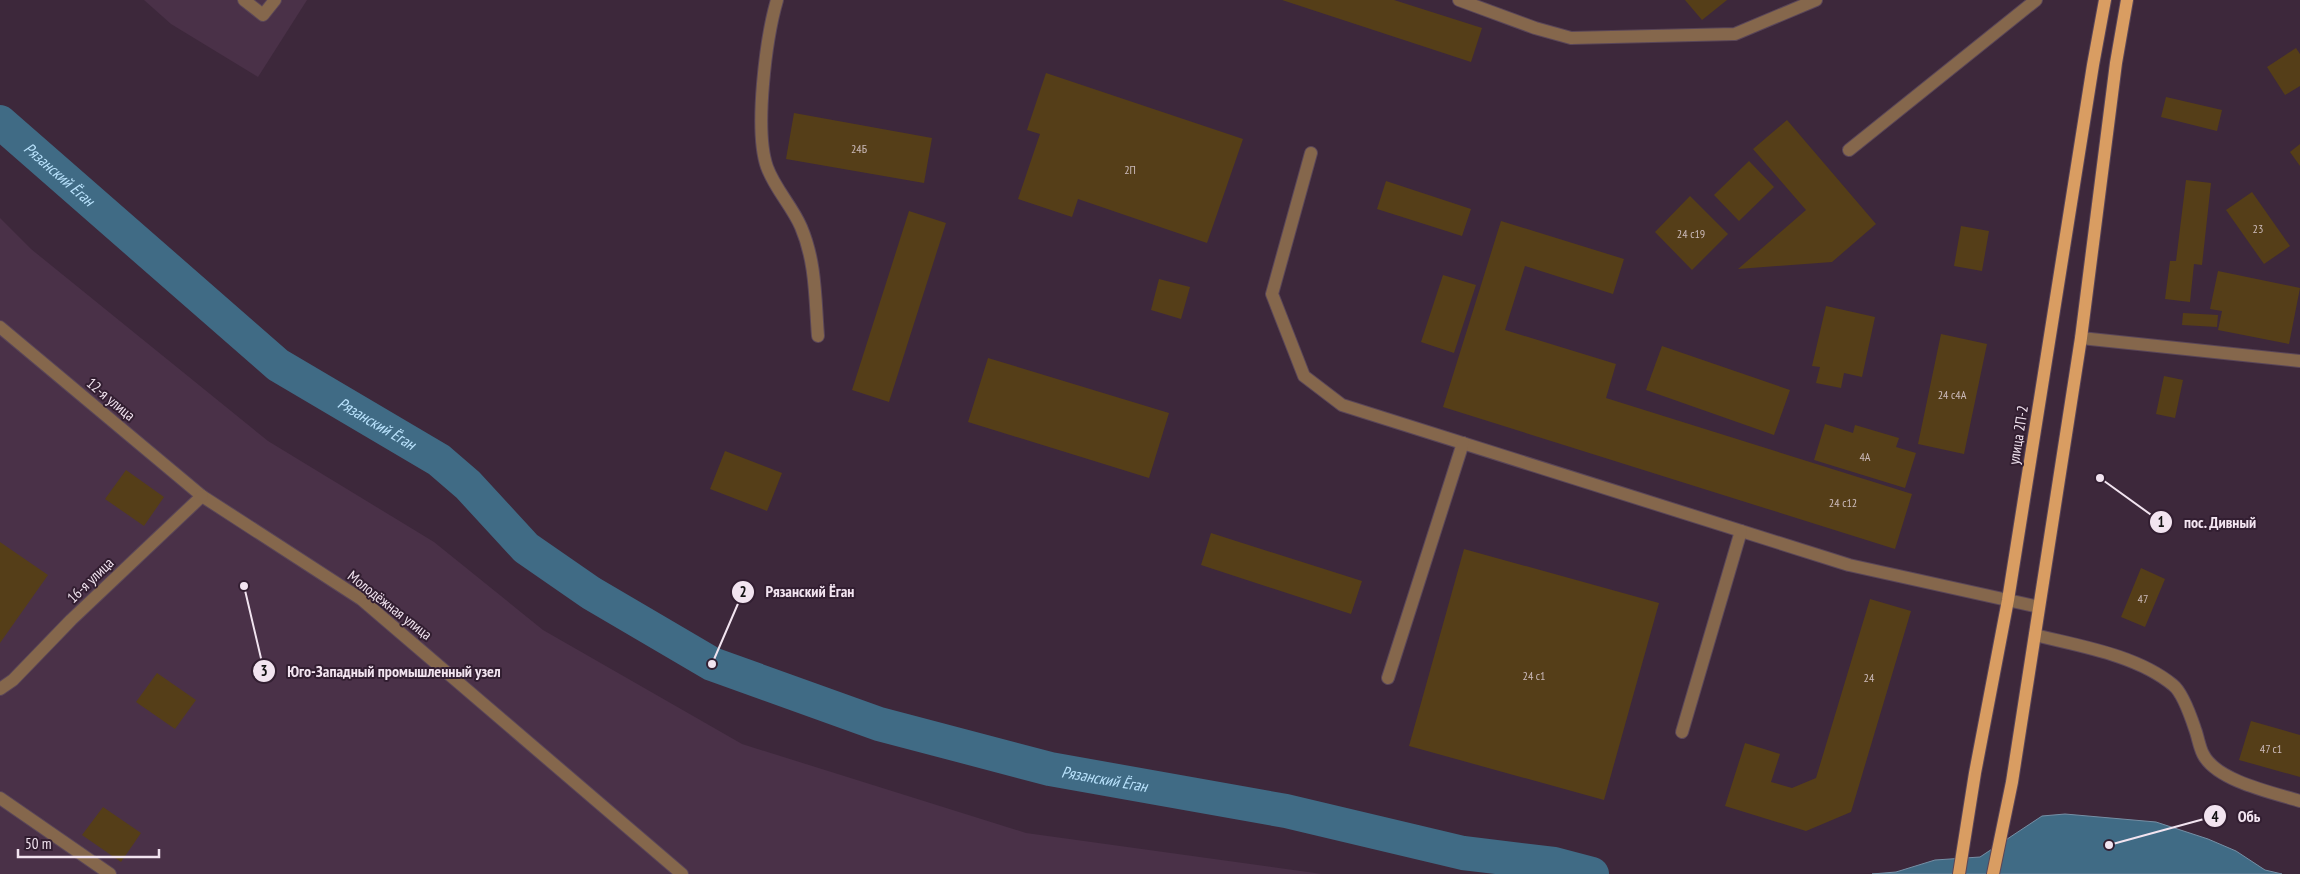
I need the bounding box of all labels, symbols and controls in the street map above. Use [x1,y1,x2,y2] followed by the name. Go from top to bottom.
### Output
[20,138,100,211] water label: Рязанский Ёган
[851,141,867,156] house number: 24Б
[1124,162,1136,177] house number: 2П
[2253,221,2263,236] house number: 23
[1677,226,1705,241] house number: 24 с19
[83,373,139,425] street label: 12-я улица
[1938,387,1967,402] house number: 24 с4А
[334,393,421,455] water label: Рязанский Ёган
[2004,404,2032,466] street label: улица 2П-2
[1859,449,1871,464] house number: 4А
[1829,495,1857,510] house number: 24 с12
[2148,507,2266,538] callout: пос. Дивный
[2157,512,2165,531] text: 1
[2184,512,2256,532] text: пос. Дивный
[63,553,117,607] street label: 16-я улица
[344,566,436,644] street label: Молодёжная улица
[731,576,864,607] callout: Рязанский Ёган
[766,581,854,601] text: Рязанский Ёган
[739,582,747,601] text: 2
[2138,591,2148,606] house number: 47
[252,655,511,686] callout: Юго-Западный промышленный узел
[260,661,268,680] text: 3
[287,661,501,681] text: Юго-Западный промышленный узел
[1522,668,1546,683] house number: 24 с1
[1864,670,1875,685] house number: 24
[2260,741,2282,756] house number: 47 с1
[1060,761,1151,796] water label: Рязанский Ёган
[2203,801,2270,832] callout: Обь
[2238,806,2261,826] text: Обь
[2211,807,2219,826] text: 4
[18,826,159,858] scale bar
[25,834,51,853] text: 50 m

